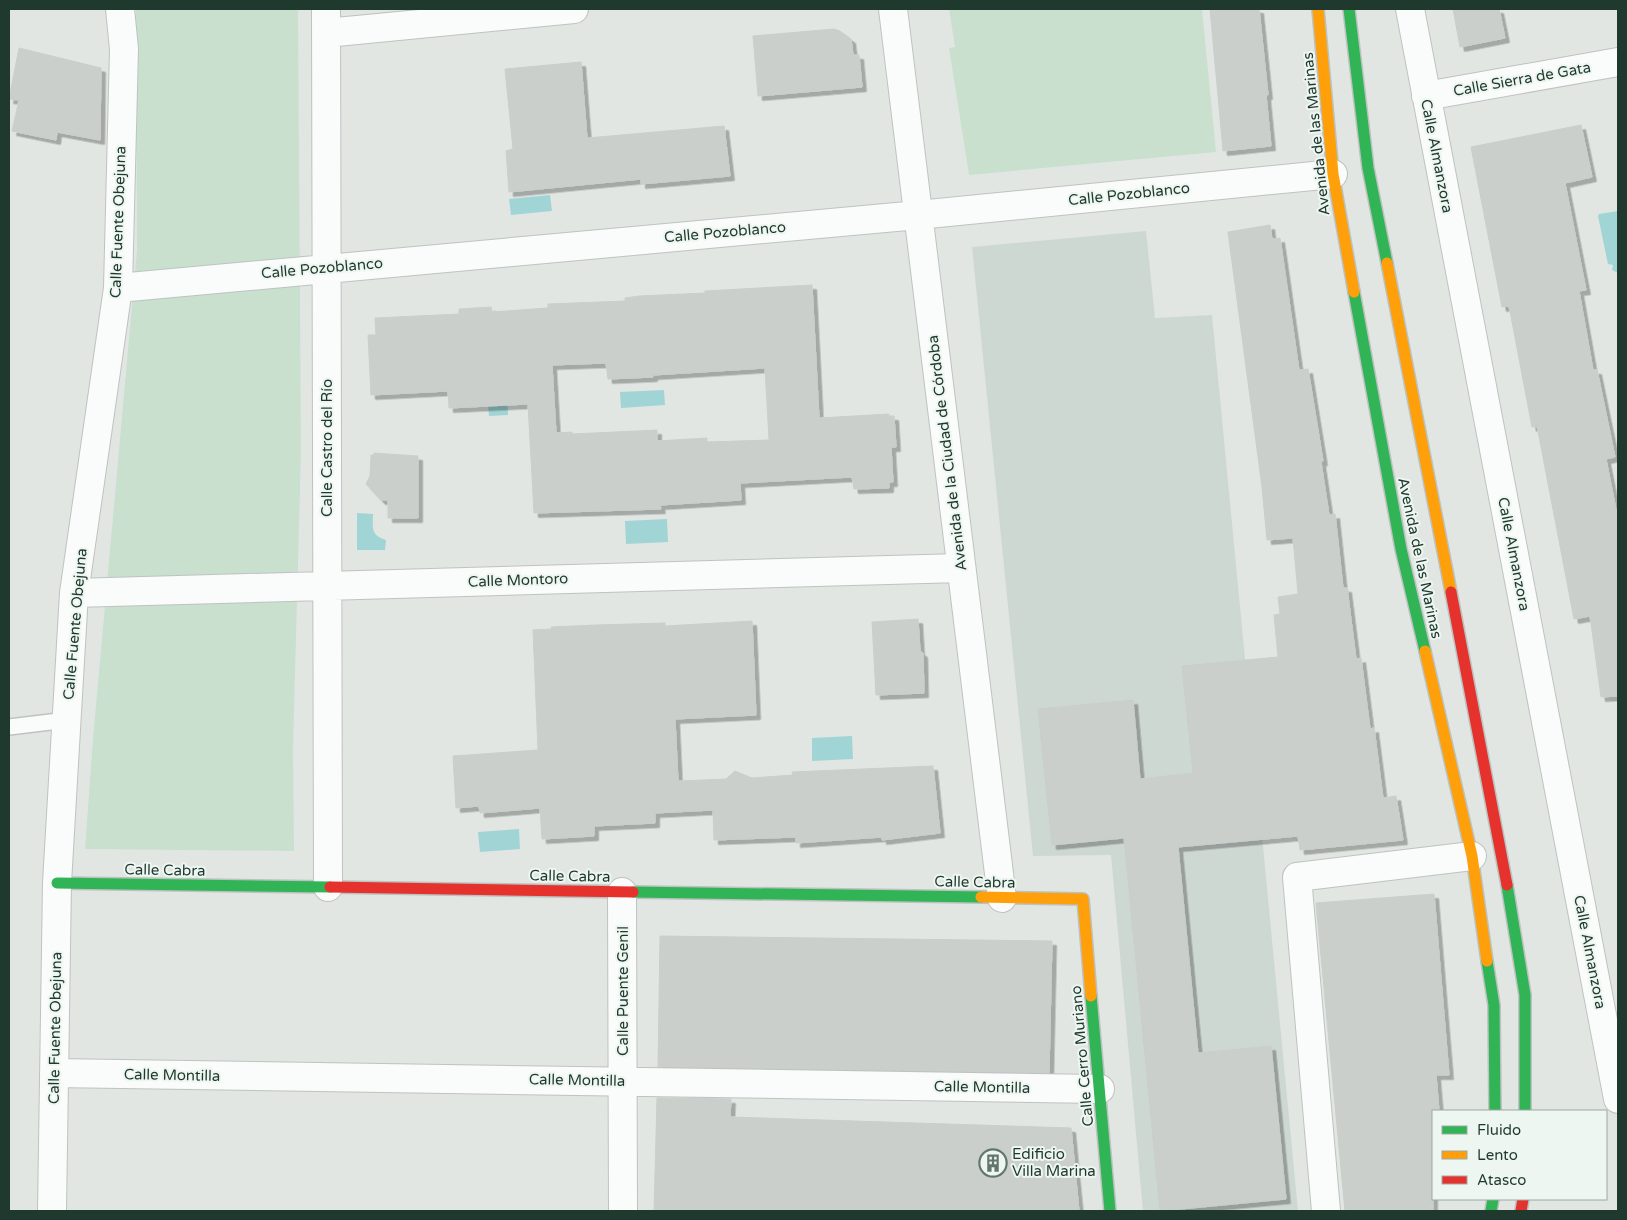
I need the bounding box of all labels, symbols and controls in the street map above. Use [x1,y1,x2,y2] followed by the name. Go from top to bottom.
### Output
[1298,52,1334,216] street label: Avenida de las Marinas
[1452,58,1592,100] street label: Calle Sierra de Gata
[1417,98,1457,214] street label: Calle Almanzora
[106,146,130,298] street label: Calle Fuente Obejuna
[1067,179,1191,209] street label: Calle Pozoblanco
[663,218,787,246] street label: Calle Pozoblanco
[260,254,384,282] street label: Calle Pozoblanco
[924,334,970,572] street label: Avenida de la Ciudad de Córdoba
[318,379,336,517] street label: Calle Castro del Río
[1394,476,1446,640] street label: Avenida de las Marinas
[1494,496,1534,612] street label: Calle Almanzora
[59,547,91,701] street label: Calle Fuente Obejuna
[467,569,569,591] street label: Calle Montoro
[124,860,206,880] street label: Calle Cabra
[529,866,611,886] street label: Calle Cabra
[934,872,1016,892] street label: Calle Cabra
[1570,894,1610,1010] street label: Calle Almanzora
[614,926,632,1056] street label: Calle Puente Genil
[45,952,65,1104] street label: Calle Fuente Obejuna
[1067,985,1097,1127] street label: Calle Cerro Muriano
[124,1065,220,1085] street label: Calle Montilla
[529,1070,625,1090] street label: Calle Montilla
[934,1077,1030,1097] street label: Calle Montilla
[1432,1110,1607,1200] legend
[1477,1121,1521,1139] text: Fluido
[1012,1145,1096,1180] place label: Edificio Villa Marina
[1477,1146,1518,1164] text: Lento
[978,1148,1008,1178] building icon: Edificio Villa Marina
[1477,1171,1526,1189] text: Atasco

